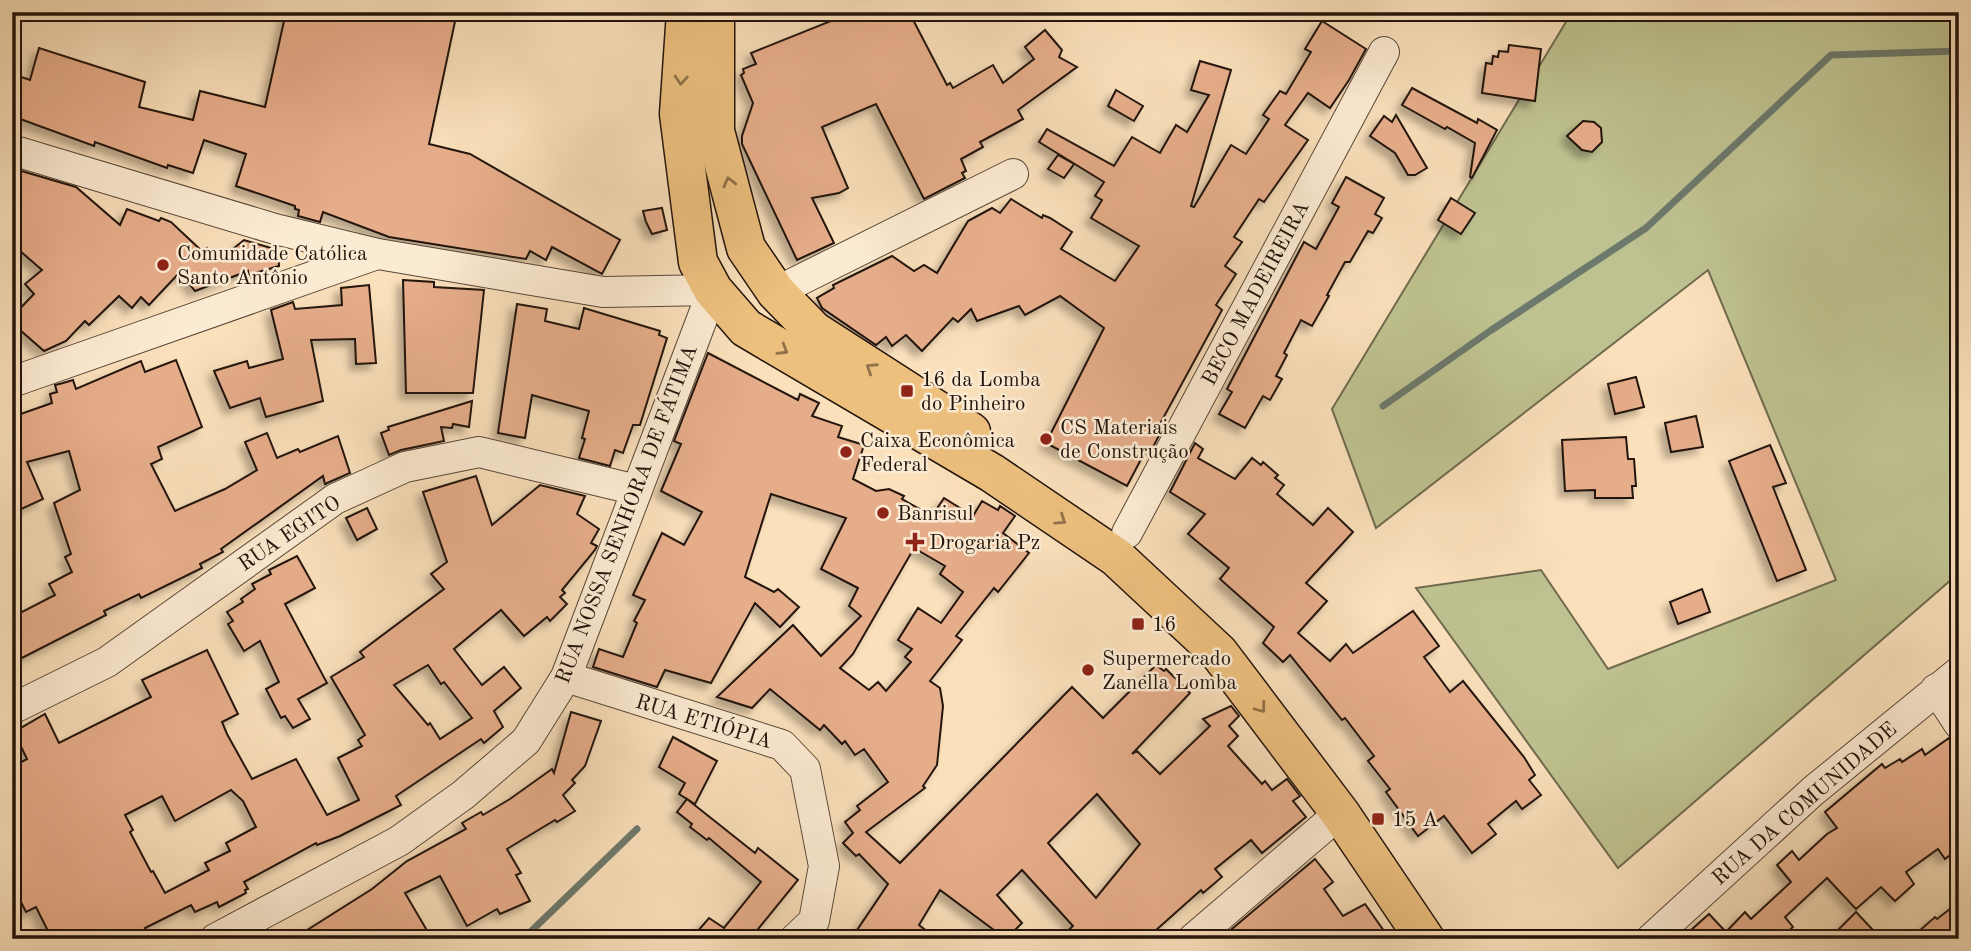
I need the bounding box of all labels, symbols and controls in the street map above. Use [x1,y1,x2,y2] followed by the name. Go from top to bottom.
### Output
[674,75,689,86] one-way arrow
[723,176,737,188] one-way arrow
[1199,198,1314,389] street label: BECO MADEIREIRA
[177,244,367,289] place label: Comunidade Católica Santo Antônio
[155,257,171,273] marker: Comunidade Católica Santo Antônio
[549,341,702,687] street label: RUA NOSSA SENHORA DE FÁTIMA
[776,341,789,354] one-way arrow
[866,363,879,376] one-way arrow
[921,370,1041,415] place label: 16 da Lomba do Pinheiro
[899,383,915,399] marker: 16 da Lomba do Pinheiro
[1060,418,1189,463] place label: CS Materiais de Construção
[860,431,1015,476] place label: Caixa Econômica Federal
[1038,431,1054,447] marker: CS Materiais de Construção
[838,444,854,460] marker: Caixa Econômica Federal
[235,493,345,576] street label: RUA EGITO
[897,504,974,525] place label: Banrisul
[875,505,891,521] marker: Banrisul
[1053,511,1066,524] one-way arrow
[929,533,1040,554] place label: Drogaria Pz
[907,534,923,550] marker: Drogaria Pz
[1152,615,1176,636] place label: 16
[1130,616,1146,632] marker: 16
[1102,649,1237,694] place label: Supermercado Zanella Lomba
[1080,662,1096,678] marker: Supermercado Zanella Lomba
[633,687,776,753] street label: RUA ETIÓPIA
[1252,700,1265,713] one-way arrow
[1709,719,1901,890] street label: RUA DA COMUNIDADE
[1392,810,1438,831] place label: 15 A
[1370,811,1386,827] marker: 15 A

